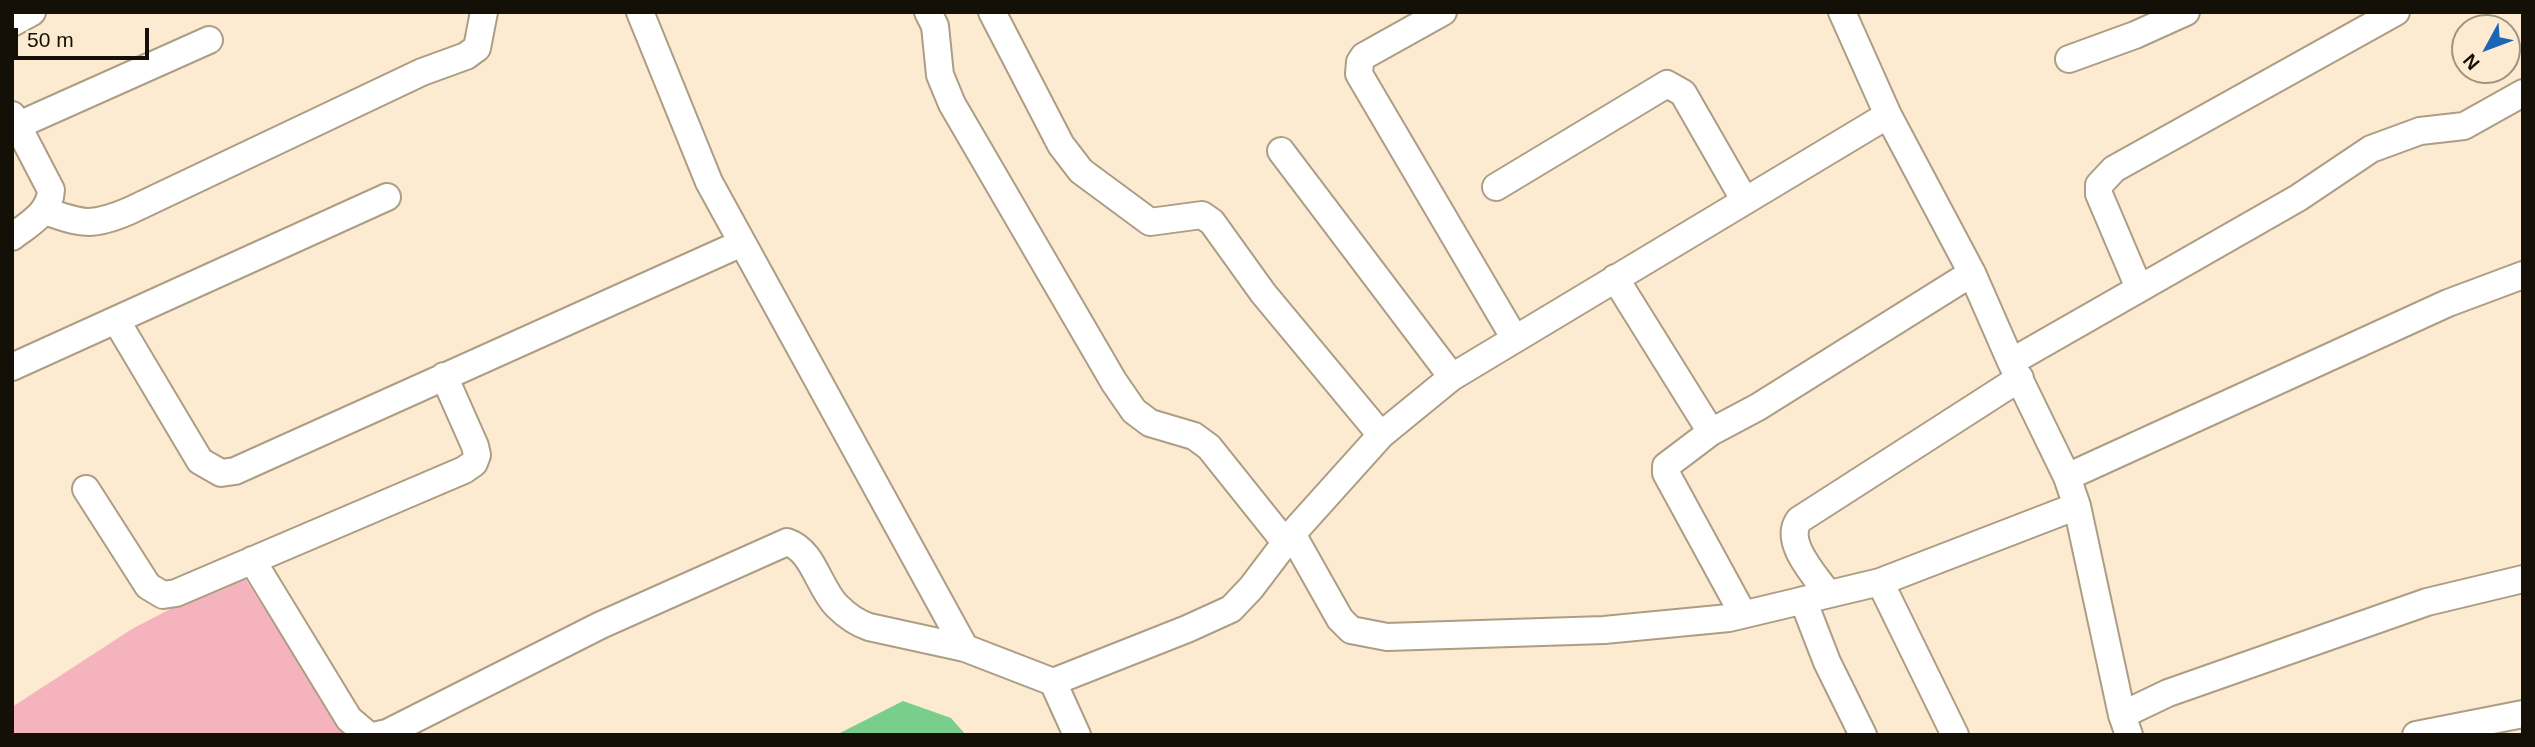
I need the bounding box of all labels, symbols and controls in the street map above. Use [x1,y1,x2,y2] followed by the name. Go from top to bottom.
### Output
[18,14,152,58] scale bar
[2451,14,2521,84] north arrow
[27,28,74,51] text: 50 m
[2459,50,2484,74] text: N

